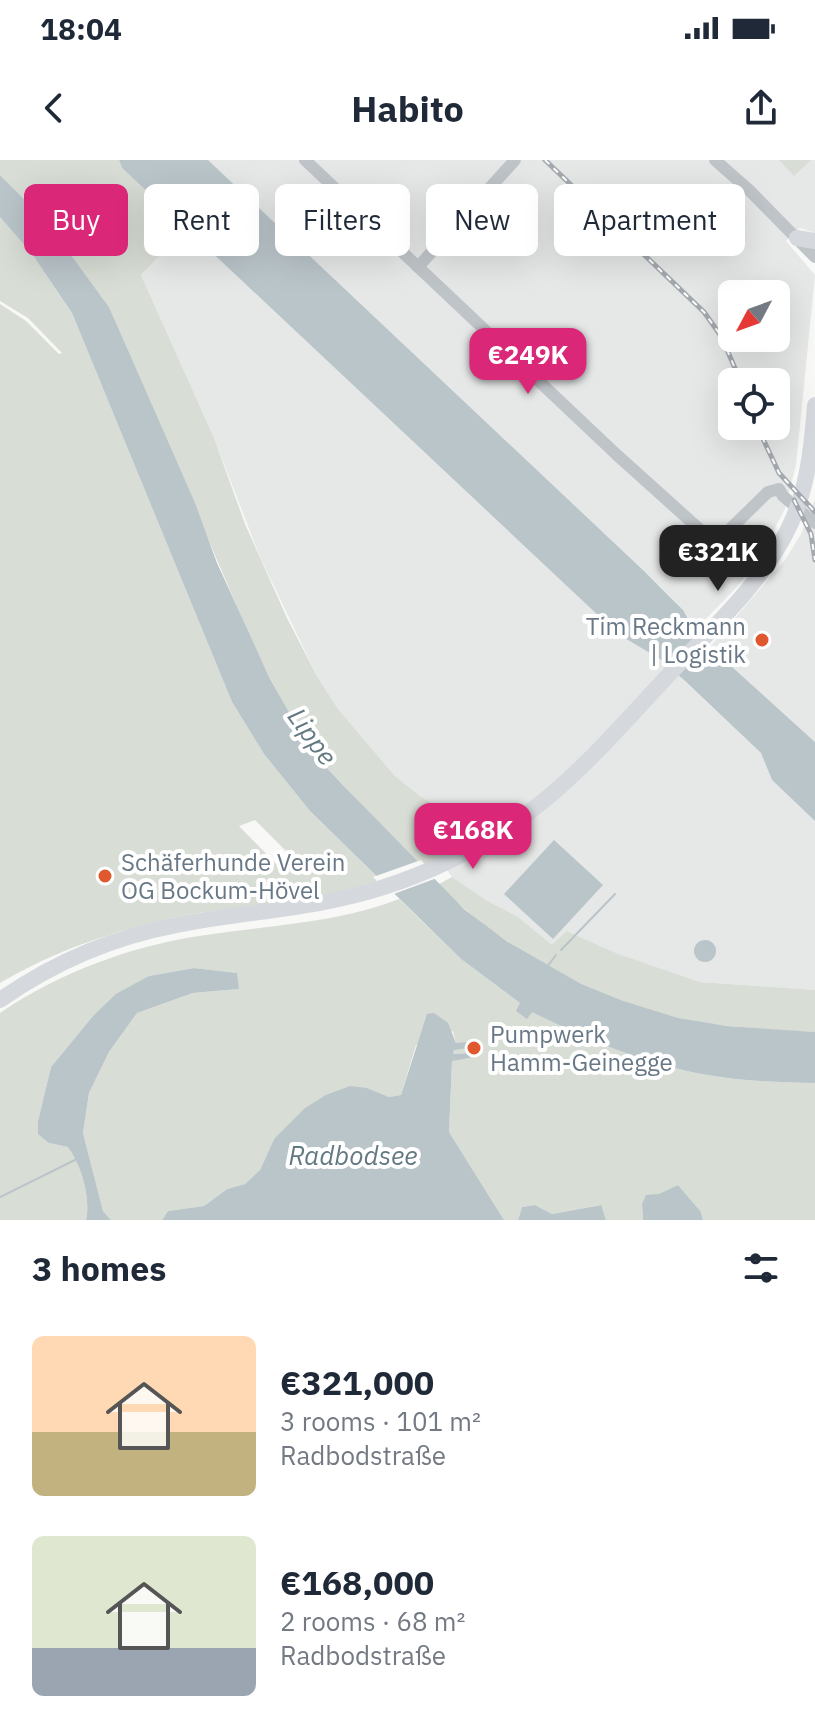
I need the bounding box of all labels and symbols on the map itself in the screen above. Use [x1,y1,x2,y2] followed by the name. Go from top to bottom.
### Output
[718,280,790,352] north arrow
[472,328,584,396] pin: €249K
[662,525,774,593] pin: €321K
[586,610,746,670] place label: Tim Reckmann | Logistik
[753,631,771,649] marker: Tim Reckmann | Logistik
[281,701,345,771] water label: Lippe
[417,803,529,871] pin: €168K
[121,846,345,906] place label: Schäferhunde Verein OG Bockum-Hövel
[96,867,114,885] marker: Schäferhunde Verein OG Bockum-Hövel
[490,1018,673,1078] place label: Pumpwerk Hamm-Geinegge
[465,1039,483,1057] marker: Pumpwerk Hamm-Geinegge
[289,1138,417,1172] water label: Radbodsee

